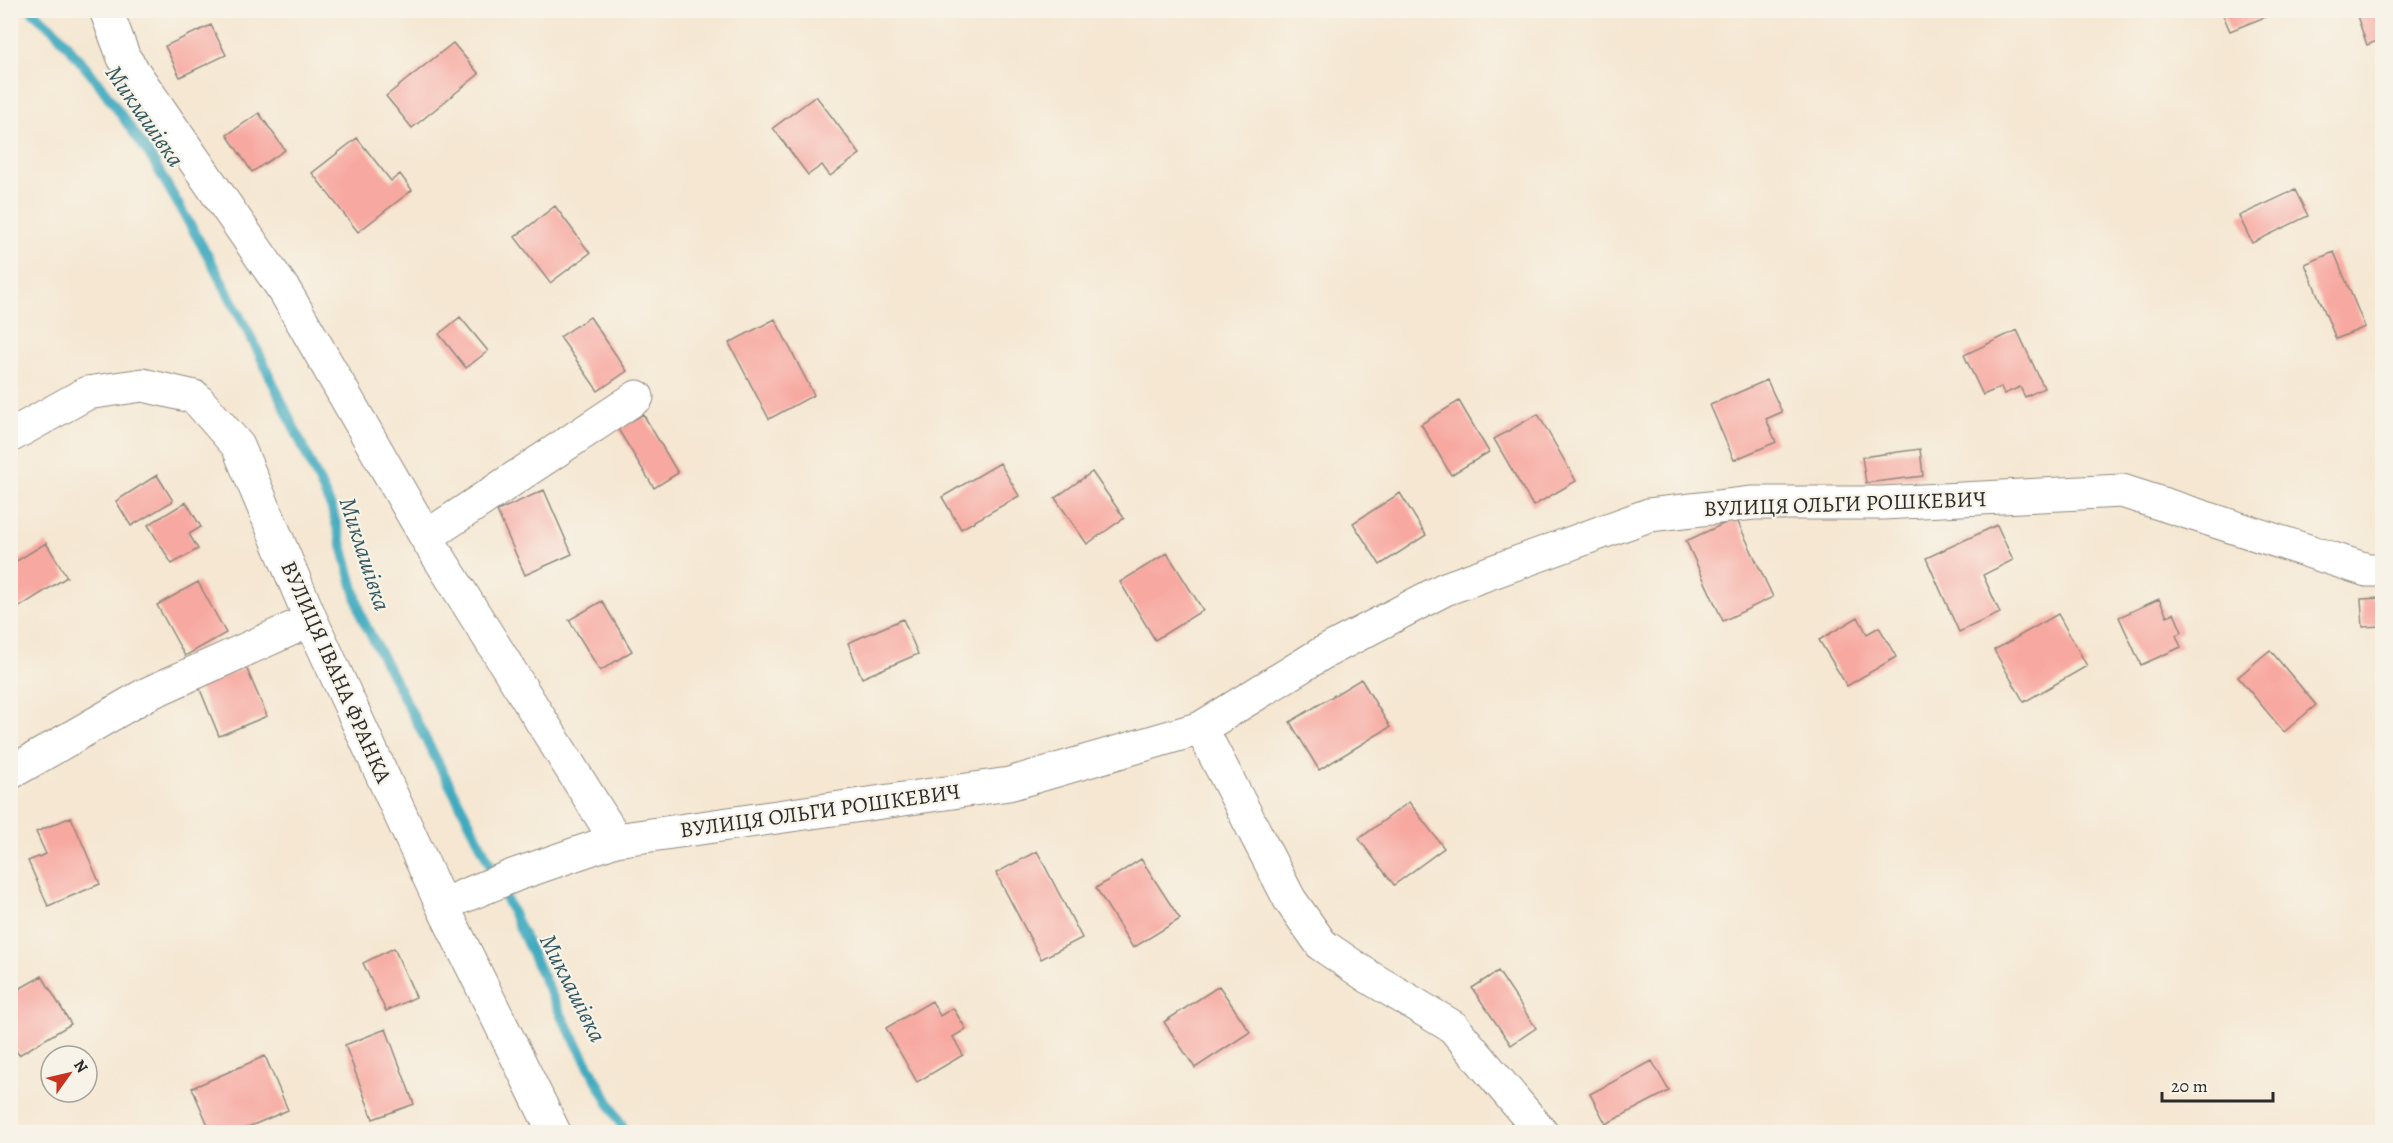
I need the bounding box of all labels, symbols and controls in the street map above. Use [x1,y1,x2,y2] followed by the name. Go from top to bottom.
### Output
[98,59,192,173] water label: Миклашівка
[1703,484,1987,524] street label: ВУЛИЦЯ ОЛЬГИ РОШКЕВИЧ
[332,493,398,615] water label: Миклашівка
[274,556,399,789] street label: ВУЛИЦЯ ІВАНА ФРАНКА
[678,776,962,846] street label: ВУЛИЦЯ ОЛЬГИ РОШКЕВИЧ
[532,928,614,1048] water label: Миклашівка
[39,1044,99,1104] north arrow
[68,1055,93,1077] text: N
[2162,1065,2273,1103] scale bar
[2171,1074,2208,1098] text: 20 m

